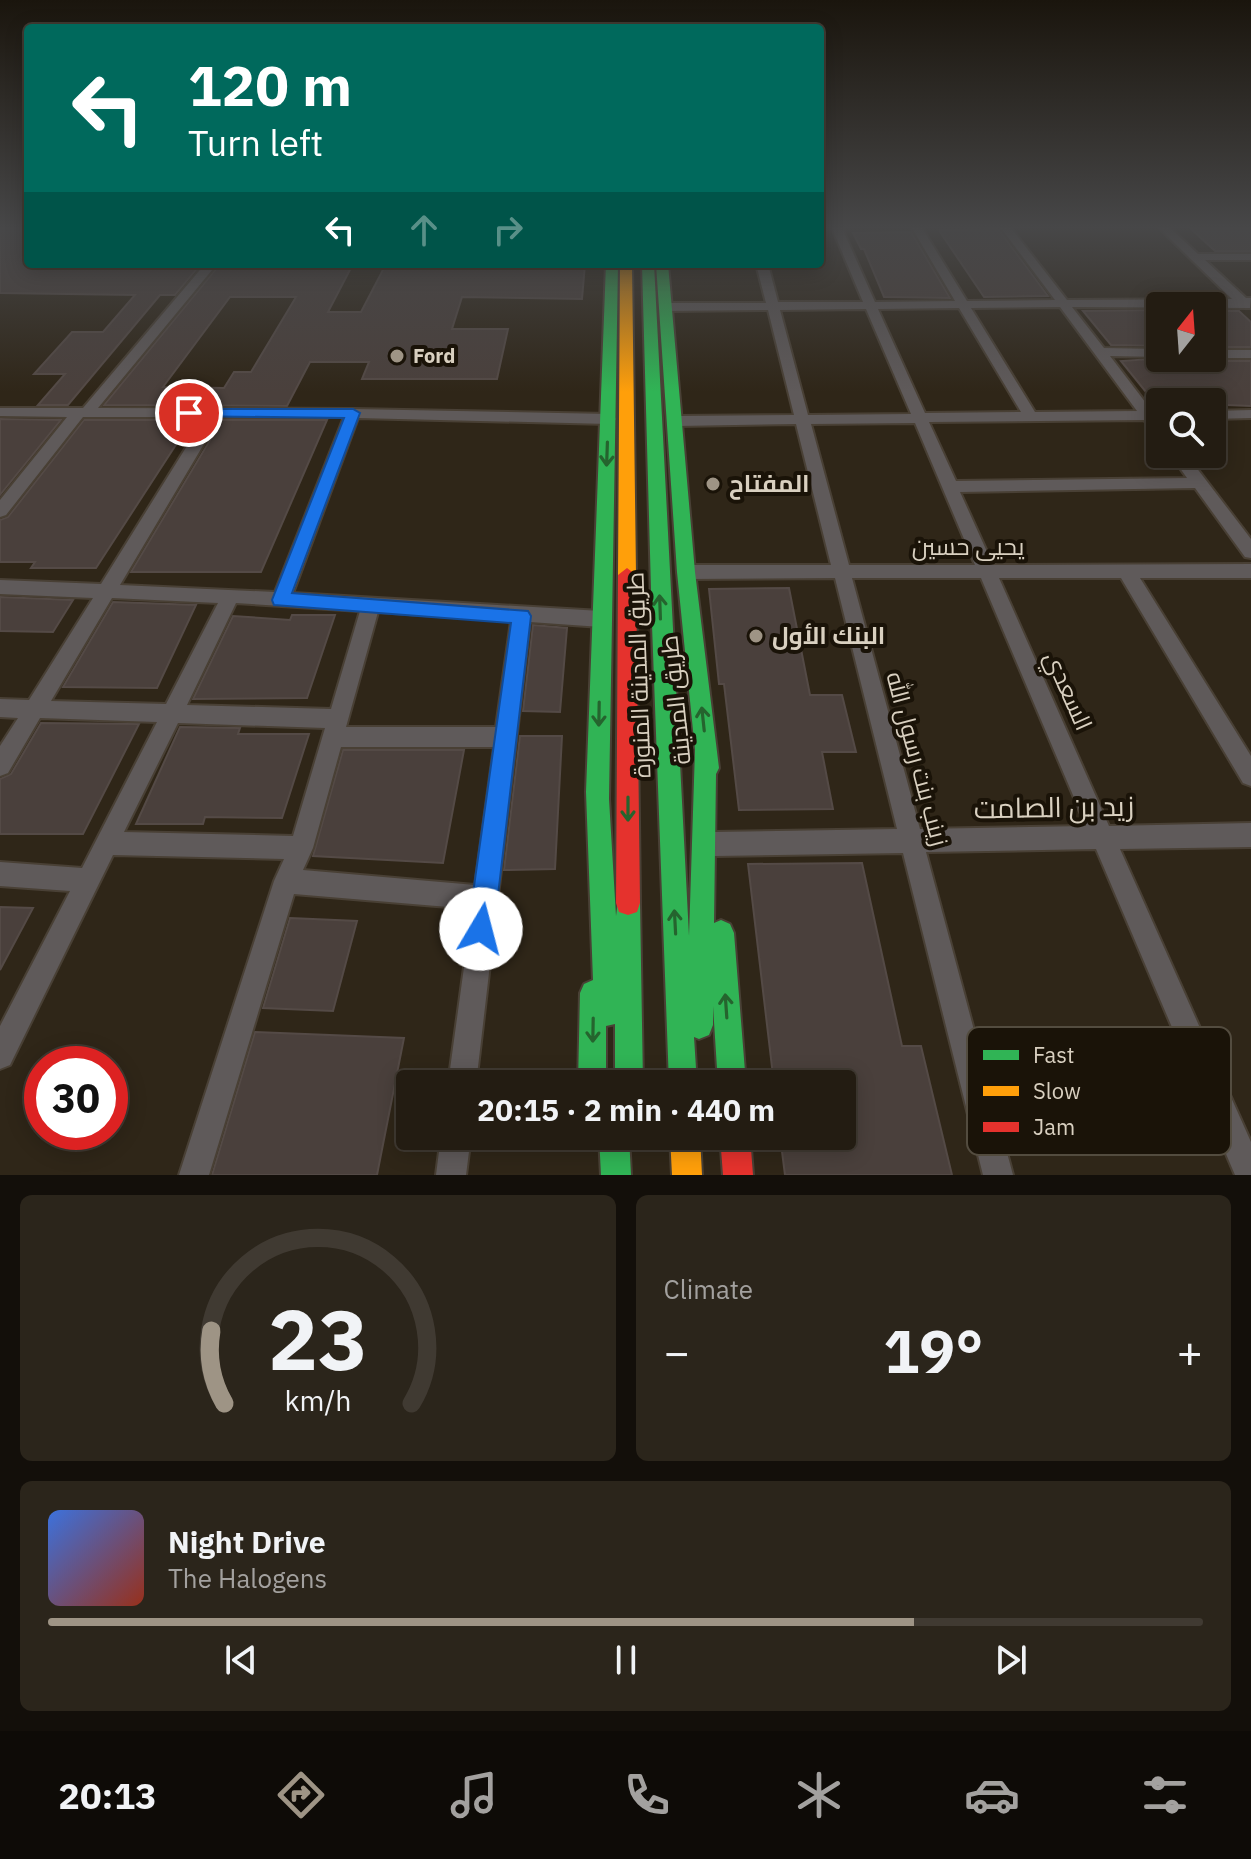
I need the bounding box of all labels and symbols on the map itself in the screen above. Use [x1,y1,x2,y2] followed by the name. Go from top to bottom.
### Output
[1146,292,1226,372] north arrow
[413,342,456,369] place label: Ford
[388,347,406,365] marker: Ford
[155,379,223,447] pin
[600,440,615,467] one-way arrow
[729,467,810,500] place label: المفتاح
[704,475,722,493] marker: المفتاح
[912,530,1025,562] street label: يحيى حسين
[618,571,658,779] street label: طريق المدينة المنورة
[652,594,668,621] one-way arrow
[772,619,885,651] place label: البنك الأول
[747,627,765,645] marker: البنك الأول
[652,634,698,766] street label: طريق المدينة
[1035,646,1100,736] street label: السعدي
[879,668,957,849] street label: زينب بنت رسول الله
[591,700,607,727] one-way arrow
[695,706,710,733] one-way arrow
[973,787,1135,826] street label: زيد بن الصامت
[620,795,636,822] one-way arrow
[439,887,523,971] position arrow
[667,909,682,936] one-way arrow
[718,993,733,1020] one-way arrow
[585,1016,600,1043] one-way arrow
[967,1027,1231,1155] legend
[1033,1040,1074,1069] text: Fast
[24,1046,128,1150] speed limit sign: 30
[1033,1076,1081,1105] text: Slow
[1033,1112,1075,1141] text: Jam

